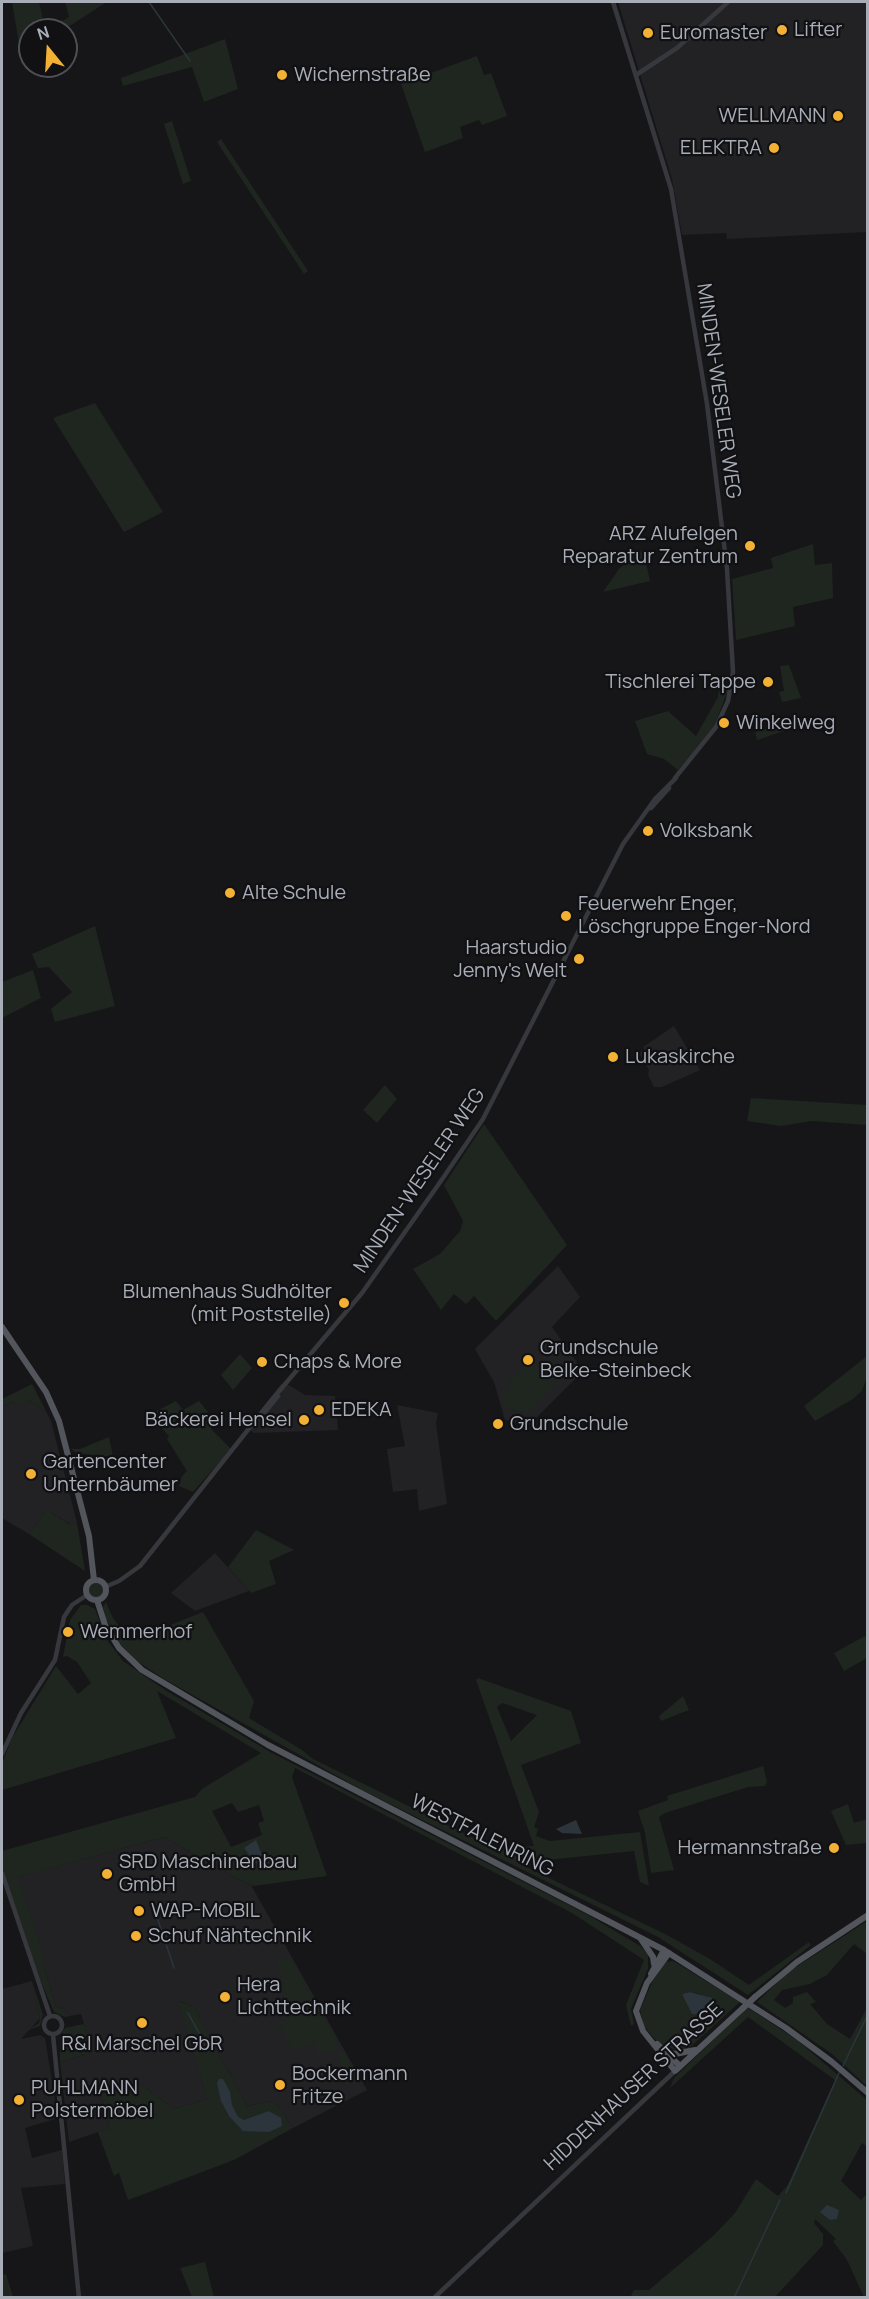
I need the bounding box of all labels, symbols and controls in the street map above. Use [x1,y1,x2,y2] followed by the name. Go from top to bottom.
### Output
[18,18,78,78] north arrow
[794,18,842,42] place label: Lifter
[34,21,52,45] text: N
[660,21,767,45] place label: Euromaster
[775,23,789,37] marker: Lifter
[641,26,655,40] marker: Euromaster
[294,63,431,87] place label: Wichernstraße
[275,68,289,82] marker: Wichernstraße
[719,104,826,128] place label: WELLMANN
[831,109,845,123] marker: WELLMANN
[680,136,762,160] place label: ELEKTRA
[767,141,781,155] marker: ELEKTRA
[691,282,745,500] street label: MINDEN-WESELER WEG
[562,522,738,569] place label: ARZ Alufelgen Reparatur Zentrum
[743,539,757,553] marker: ARZ Alufelgen Reparatur Zentrum
[605,670,756,694] place label: Tischlerei Tappe
[761,675,775,689] marker: Tischlerei Tappe
[736,711,835,735] place label: Winkelweg
[717,716,731,730] marker: Winkelweg
[660,819,752,843] place label: Volksbank
[641,824,655,838] marker: Volksbank
[242,881,346,905] place label: Alte Schule
[223,886,237,900] marker: Alte Schule
[578,892,810,939] place label: Feuerwehr Enger, Löschgruppe Enger-Nord
[559,909,573,923] marker: Feuerwehr Enger, Löschgruppe Enger-Nord
[453,936,567,983] place label: Haarstudio Jenny's Welt
[572,952,586,966] marker: Haarstudio Jenny's Welt
[625,1045,735,1069] place label: Lukaskirche
[606,1050,620,1064] marker: Lukaskirche
[349,1084,491,1278] street label: MINDEN-WESELER WEG
[123,1280,332,1327] place label: Blumenhaus Sudhölter (mit Poststelle)
[337,1296,351,1310] marker: Blumenhaus Sudhölter (mit Poststelle)
[540,1336,691,1383] place label: Grundschule Belke-Steinbeck
[274,1350,402,1374] place label: Chaps & More
[521,1353,535,1367] marker: Grundschule Belke-Steinbeck
[255,1355,269,1369] marker: Chaps & More
[331,1398,392,1422] place label: EDEKA
[312,1403,326,1417] marker: EDEKA
[145,1408,292,1432] place label: Bäckerei Hensel
[510,1412,629,1436] place label: Grundschule
[297,1413,311,1427] marker: Bäckerei Hensel
[491,1417,505,1431] marker: Grundschule
[43,1450,178,1497] place label: Gartencenter Unternbäumer
[24,1467,38,1481] marker: Gartencenter Unternbäumer
[80,1620,192,1644] place label: Wemmerhof
[61,1625,75,1639] marker: Wemmerhof
[407,1790,557,1882] street label: WESTFALENRING
[677,1836,822,1860] place label: Hermannstraße
[827,1841,841,1855] marker: Hermannstraße
[119,1850,297,1897] place label: SRD Maschinenbau GmbH
[100,1867,114,1881] marker: SRD Maschinenbau GmbH
[151,1899,260,1923] place label: WAP-MOBIL
[132,1904,146,1918] marker: WAP-MOBIL
[148,1924,312,1948] place label: Schuf Nähtechnik
[129,1929,143,1943] marker: Schuf Nähtechnik
[237,1973,351,2020] place label: Hera Lichttechnik
[218,1990,232,2004] marker: Hera Lichttechnik
[540,1998,728,2176] street label: HIDDENHAUSER STRASSE
[135,2016,149,2030] marker: R&I Marschel GbR
[61,2032,223,2056] place label: R&I Marschel GbR
[292,2062,408,2109] place label: Bockermann Fritze
[31,2076,153,2123] place label: PUHLMANN Polstermöbel
[273,2078,287,2092] marker: Bockermann Fritze
[12,2093,26,2107] marker: PUHLMANN Polstermöbel

